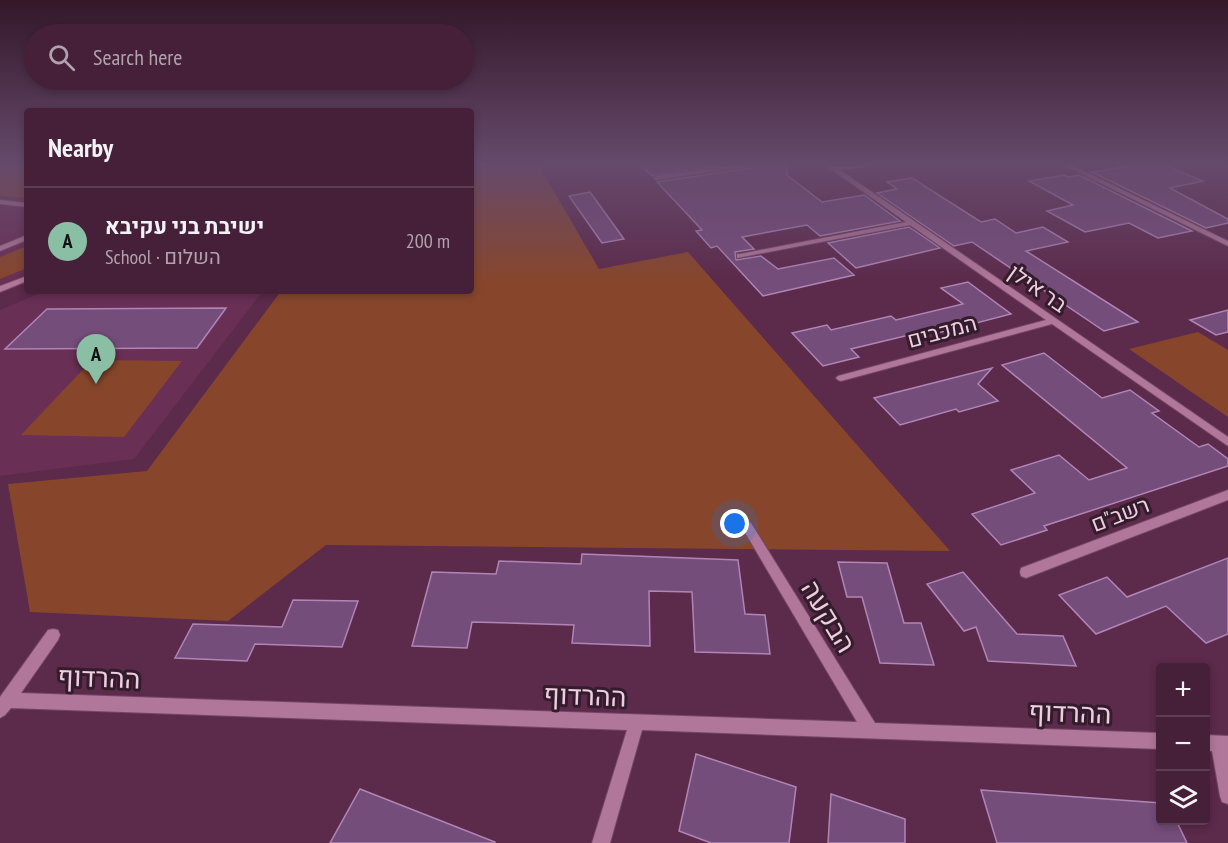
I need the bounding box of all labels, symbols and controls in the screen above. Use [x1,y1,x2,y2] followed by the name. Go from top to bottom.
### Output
[24,24,474,90] search box
[45,41,78,74] icon: search
[93,43,182,71] text: Search here
[48,131,113,164] text: Nearby
[105,212,264,240] text: ישיבת בני עקיבא
[62,228,73,254] text: A
[406,228,450,254] text: 200 m
[105,244,221,270] text: School · השלום
[1003,258,1073,318] street label: בר אילן
[904,308,980,354] street label: המכבים
[76,334,116,384] pin: A
[1087,490,1153,538] street label: רשב"ם
[720,509,749,538] your location
[794,574,864,658] street label: הבקעה
[57,659,141,695] street label: ההרדוף
[1156,663,1210,825] map controls
[1156,663,1210,717] button: +
[543,677,627,713] street label: ההרדוף
[1028,694,1112,730] street label: ההרדוף
[1156,717,1210,771] button: −
[1156,771,1210,825] button: layers

